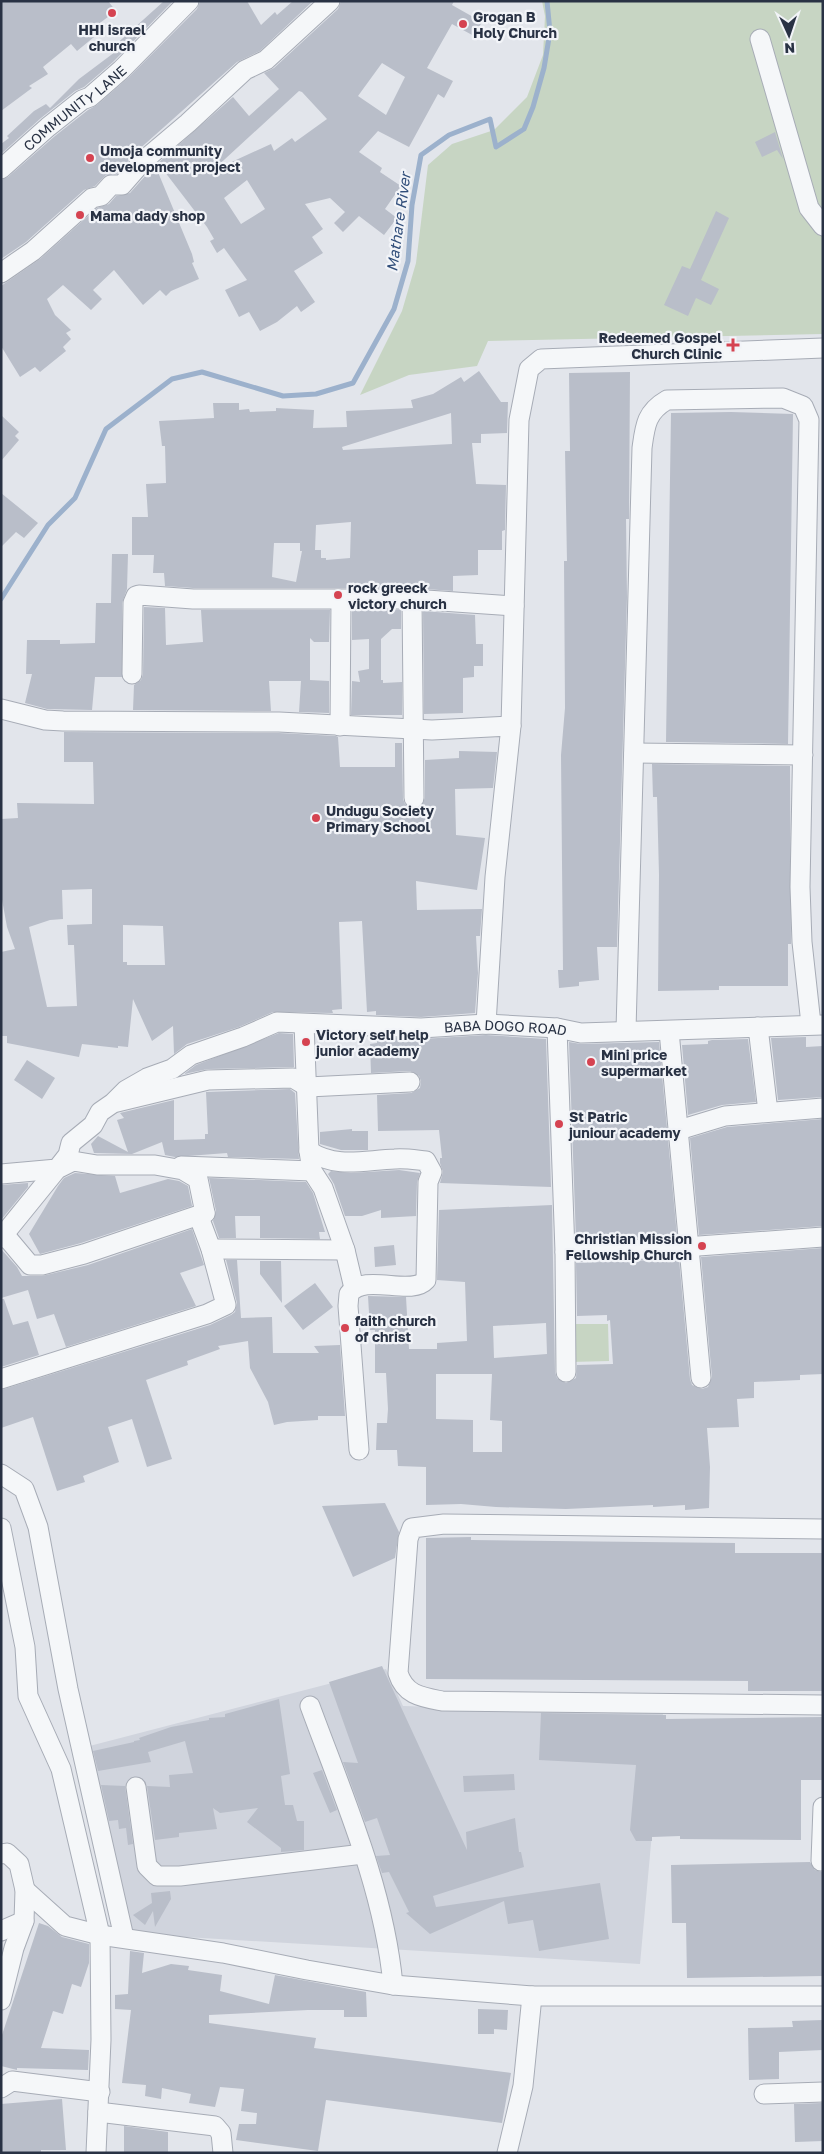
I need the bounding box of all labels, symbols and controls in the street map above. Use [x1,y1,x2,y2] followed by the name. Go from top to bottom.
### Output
[106,7,118,19] marker: HHI israel church
[473,8,557,41] place label: Grogan B Holy Church
[764,10,814,60] north arrow
[457,18,469,30] marker: Grogan B Holy Church
[78,21,146,54] place label: HHI israel church
[784,40,795,57] text: N
[19,61,129,154] street label: COMMUNITY LANE
[100,142,241,175] place label: Umoja community development project
[84,152,96,164] marker: Umoja community development project
[382,169,414,273] water label: Mathare River
[90,207,205,224] place label: Mama dady shop
[74,209,86,221] marker: Mama dady shop
[598,329,722,362] place label: Redeemed Gospel Church Clinic
[726,338,740,352] marker: Redeemed Gospel Church Clinic
[348,579,447,612] place label: rock greeck victory church
[332,589,344,601] marker: rock greeck victory church
[326,802,435,835] place label: Undugu Society Primary School
[310,812,322,824] marker: Undugu Society Primary School
[443,1015,568,1038] street label: BABA DOGO ROAD
[315,1026,429,1059] place label: Victory self help junior academy
[300,1036,312,1048] marker: Victory self help junior academy
[601,1046,687,1079] place label: Mini price supermarket
[585,1056,597,1068] marker: Mini price supermarket
[568,1108,681,1141] place label: St Patric juniour academy
[553,1118,565,1130] marker: St Patric juniour academy
[566,1230,692,1263] place label: Christian Mission Fellowship Church
[696,1240,708,1252] marker: Christian Mission Fellowship Church
[355,1312,436,1345] place label: faith church of christ
[339,1322,351,1334] marker: faith church of christ

